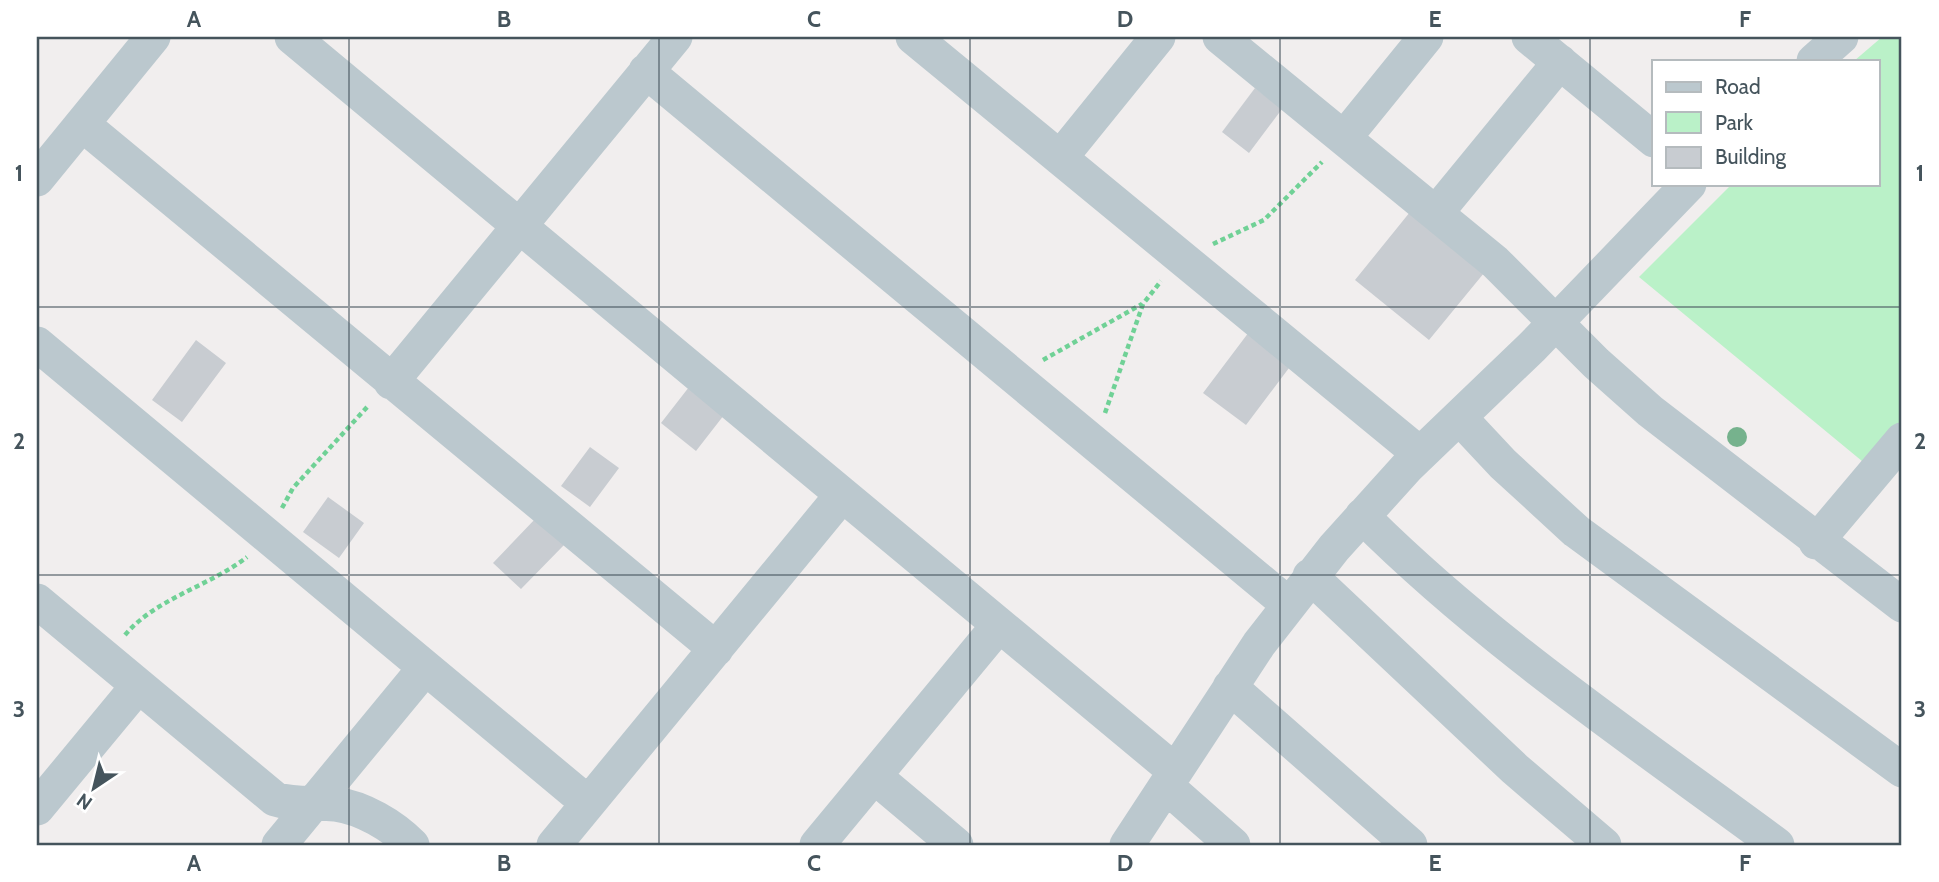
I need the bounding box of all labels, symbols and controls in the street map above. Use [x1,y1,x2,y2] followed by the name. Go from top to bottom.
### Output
[187,5,202,33] text: A
[497,5,511,33] text: B
[807,5,821,33] text: C
[1117,5,1133,33] text: D
[1428,5,1442,33] text: E
[1739,5,1751,33] text: F
[1652,60,1880,186] legend
[1715,74,1761,99] text: Road
[1715,110,1753,135] text: Park
[1715,144,1787,169] text: Building
[15,159,23,187] text: 1
[1916,159,1924,187] text: 1
[13,427,25,455] text: 2
[1914,427,1926,455] text: 2
[13,695,25,723] text: 3
[1914,695,1926,723] text: 3
[60,752,130,822] north arrow
[72,788,97,815] text: N
[187,849,202,877] text: A
[497,849,511,877] text: B
[807,849,821,877] text: C
[1117,849,1133,877] text: D
[1428,849,1442,877] text: E
[1739,849,1751,877] text: F

